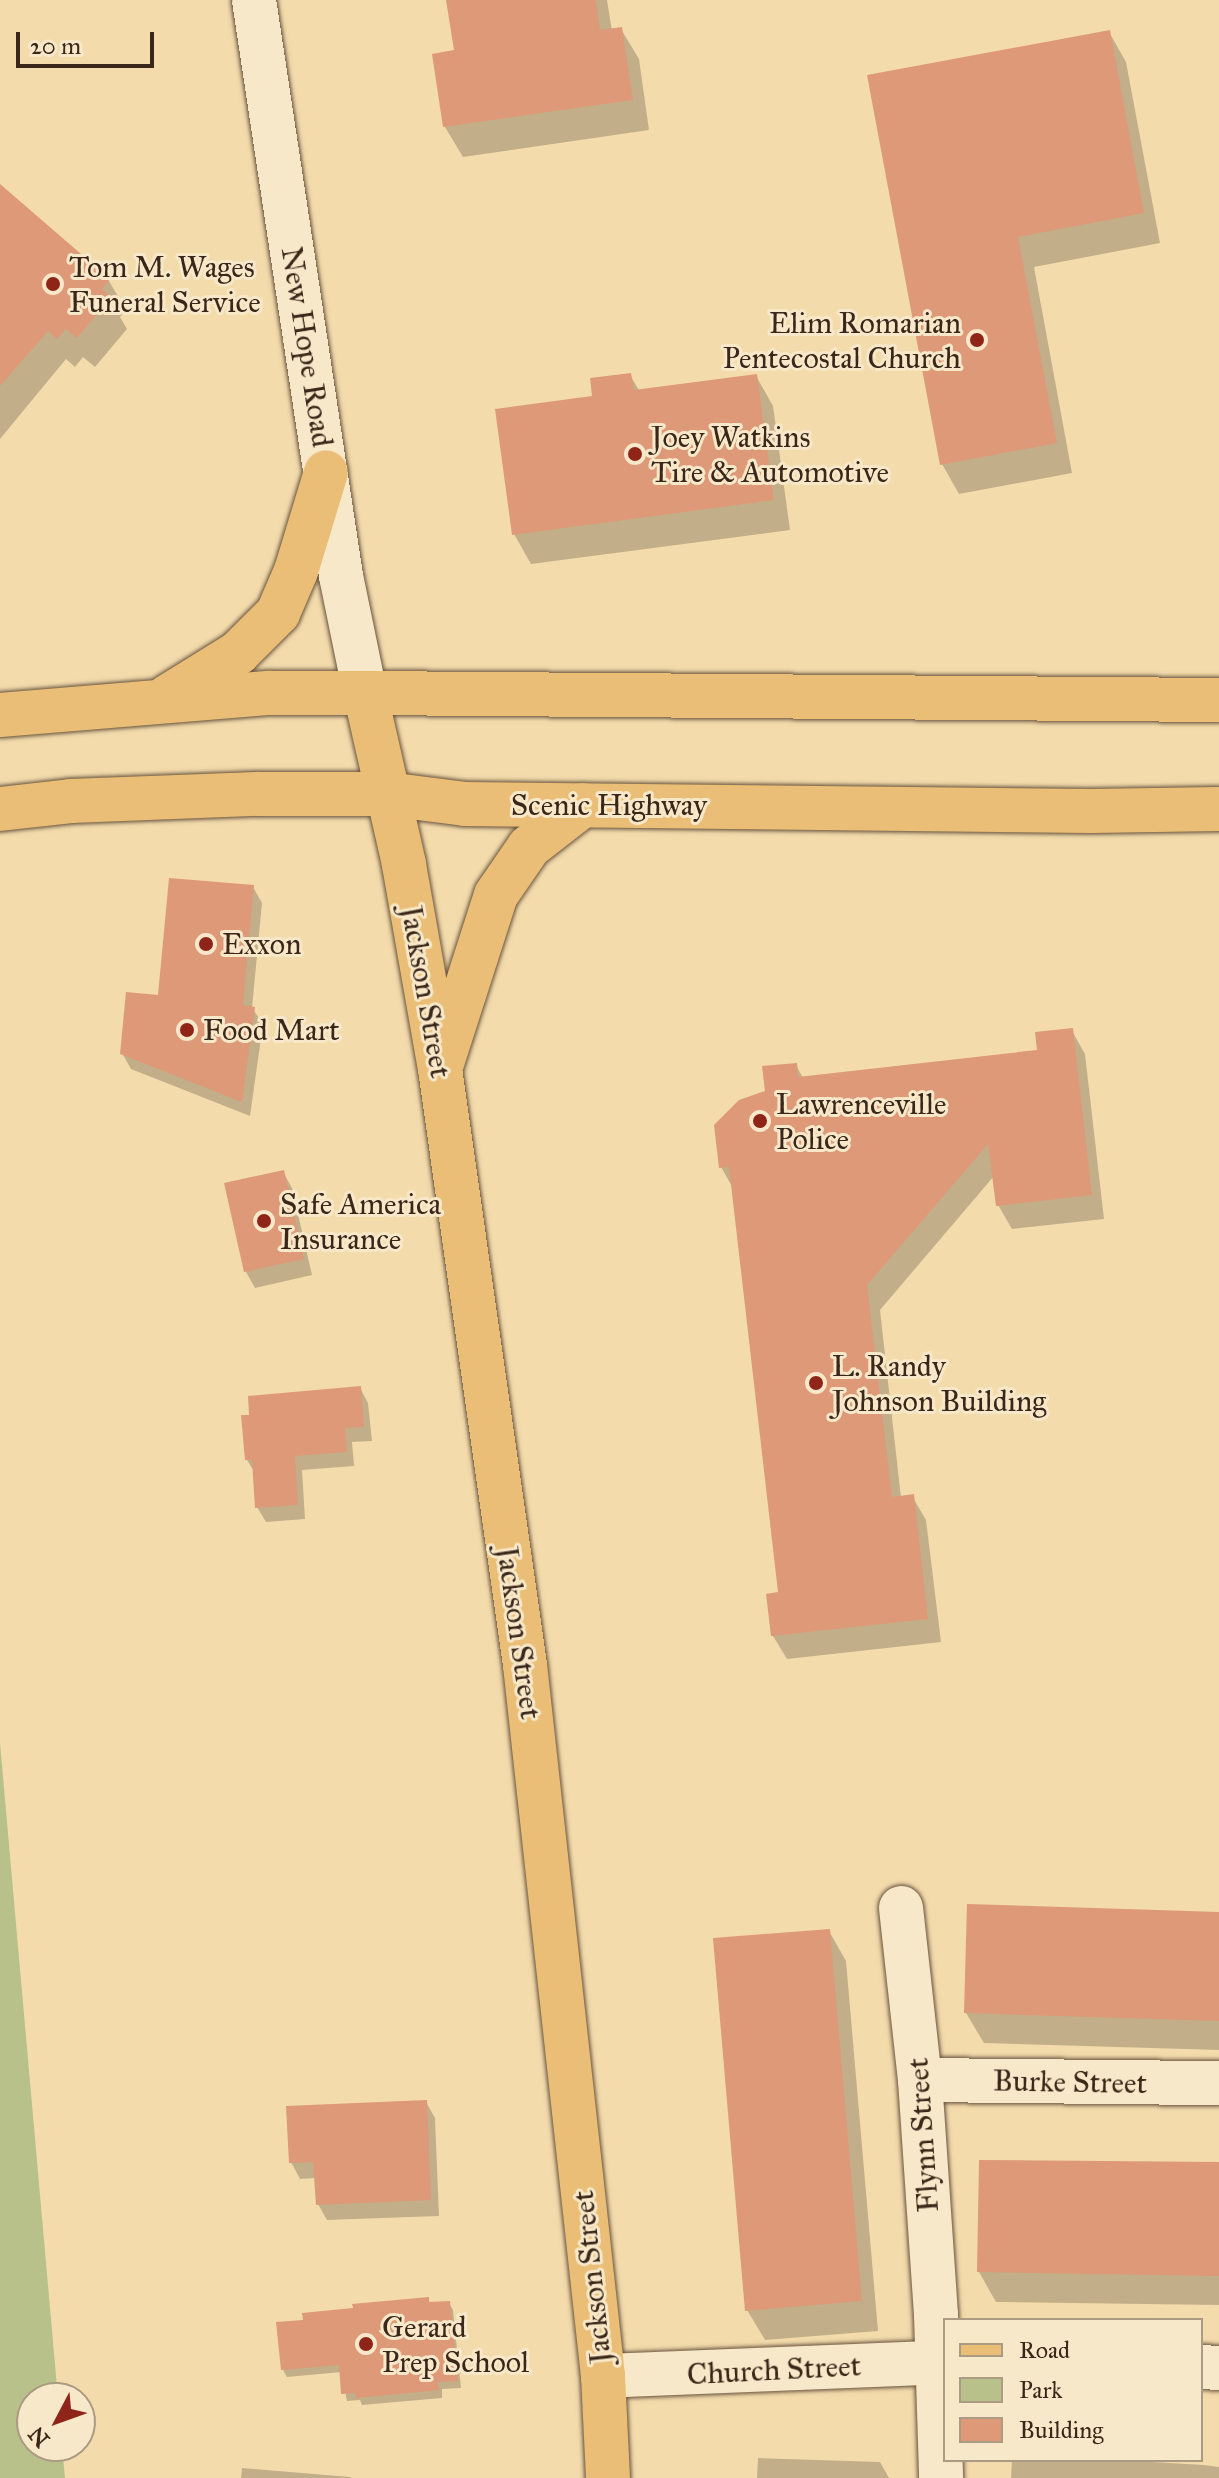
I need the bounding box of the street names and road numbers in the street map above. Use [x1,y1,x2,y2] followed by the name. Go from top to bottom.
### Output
[273,244,341,450] street label: New Hope Road
[511,787,707,823] street label: Scenic Highway
[393,903,459,1081] street label: Jackson Street
[489,1544,549,1722] street label: Jackson Street
[900,2057,946,2213] street label: Flynn Street
[993,2063,1147,2101] street label: Burke Street
[565,2189,619,2365] street label: Jackson Street
[686,2347,862,2393] street label: Church Street

